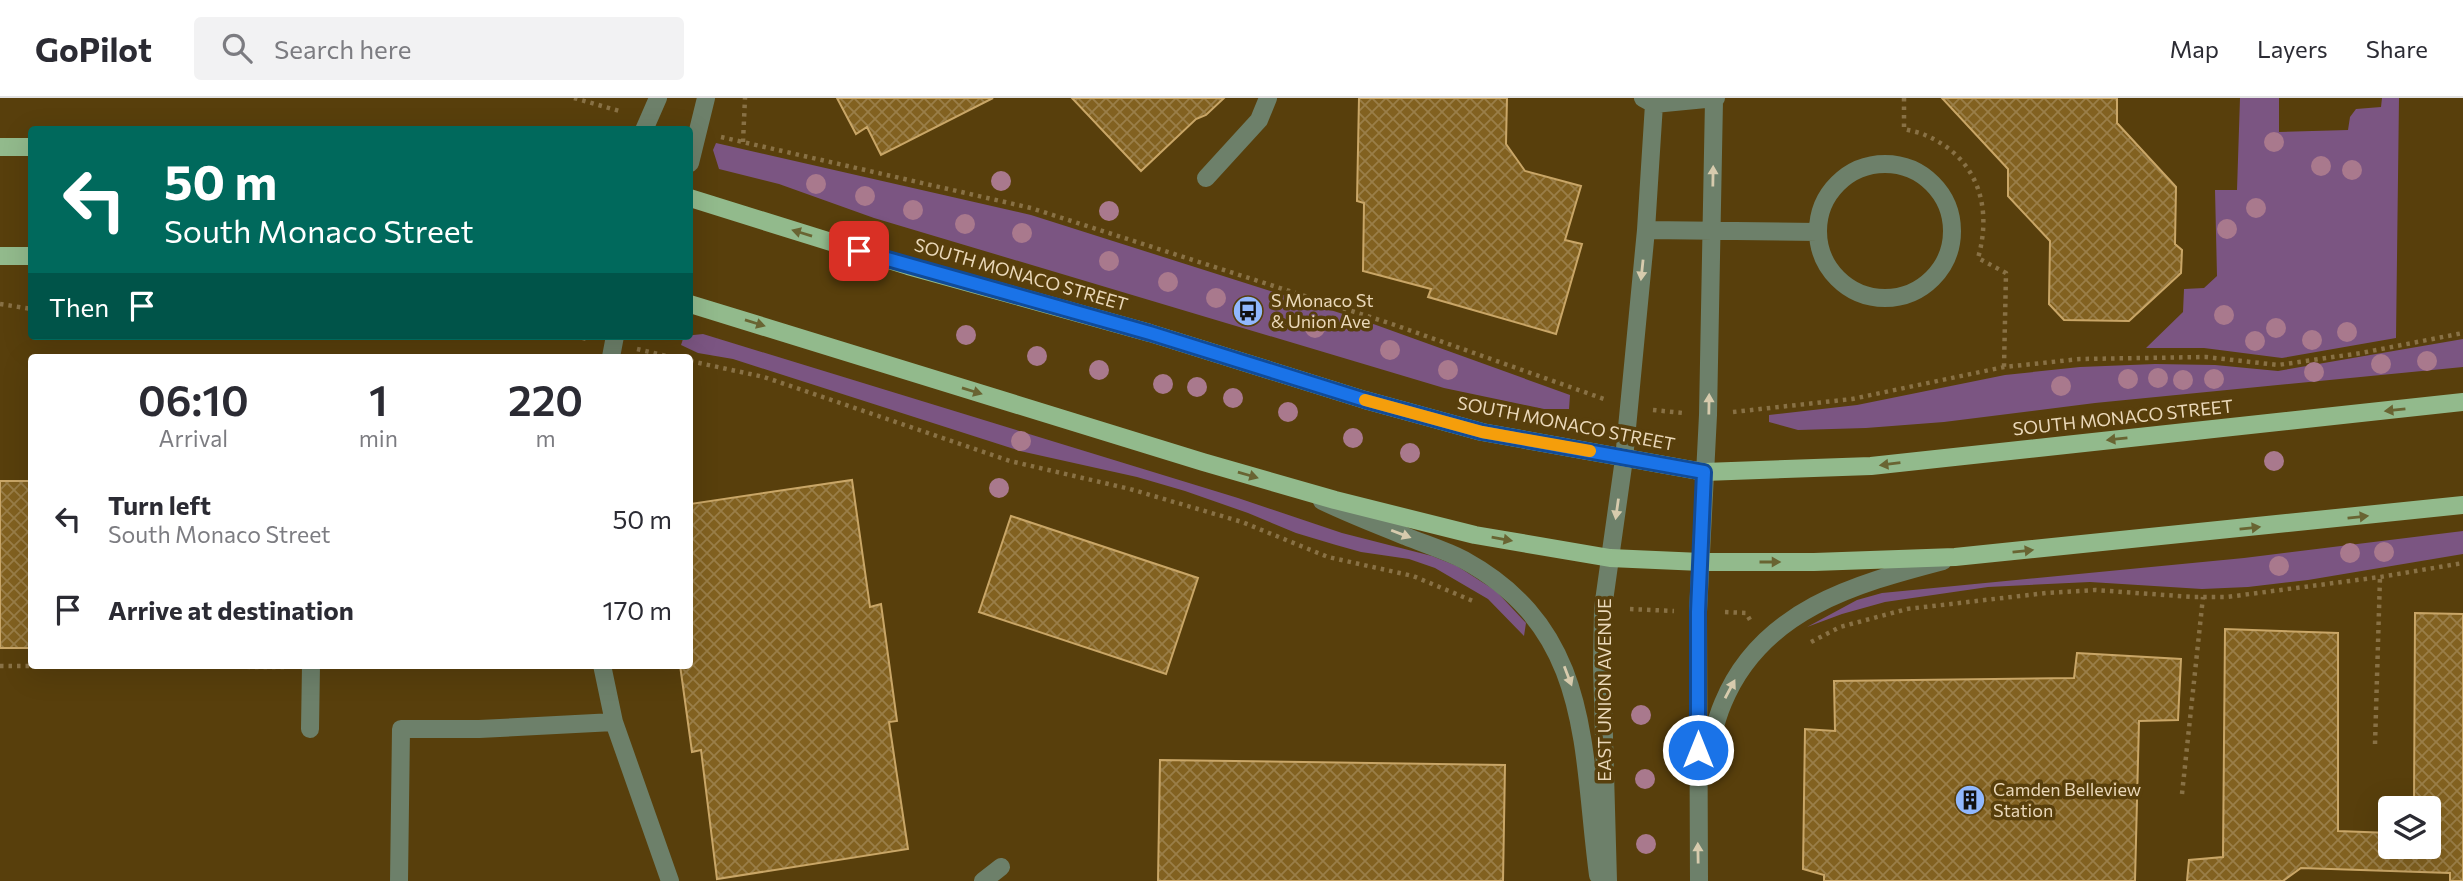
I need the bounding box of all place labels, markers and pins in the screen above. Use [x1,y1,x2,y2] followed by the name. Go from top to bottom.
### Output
[829,221,889,281] pin
[1271,289,1374,332] place label: S Monaco St & Union Ave
[1231,294,1265,328] bus stop icon: S Monaco St & Union Ave
[1993,778,2141,821] place label: Camden Belleview Station
[1953,783,1987,817] building icon: Camden Belleview Station

